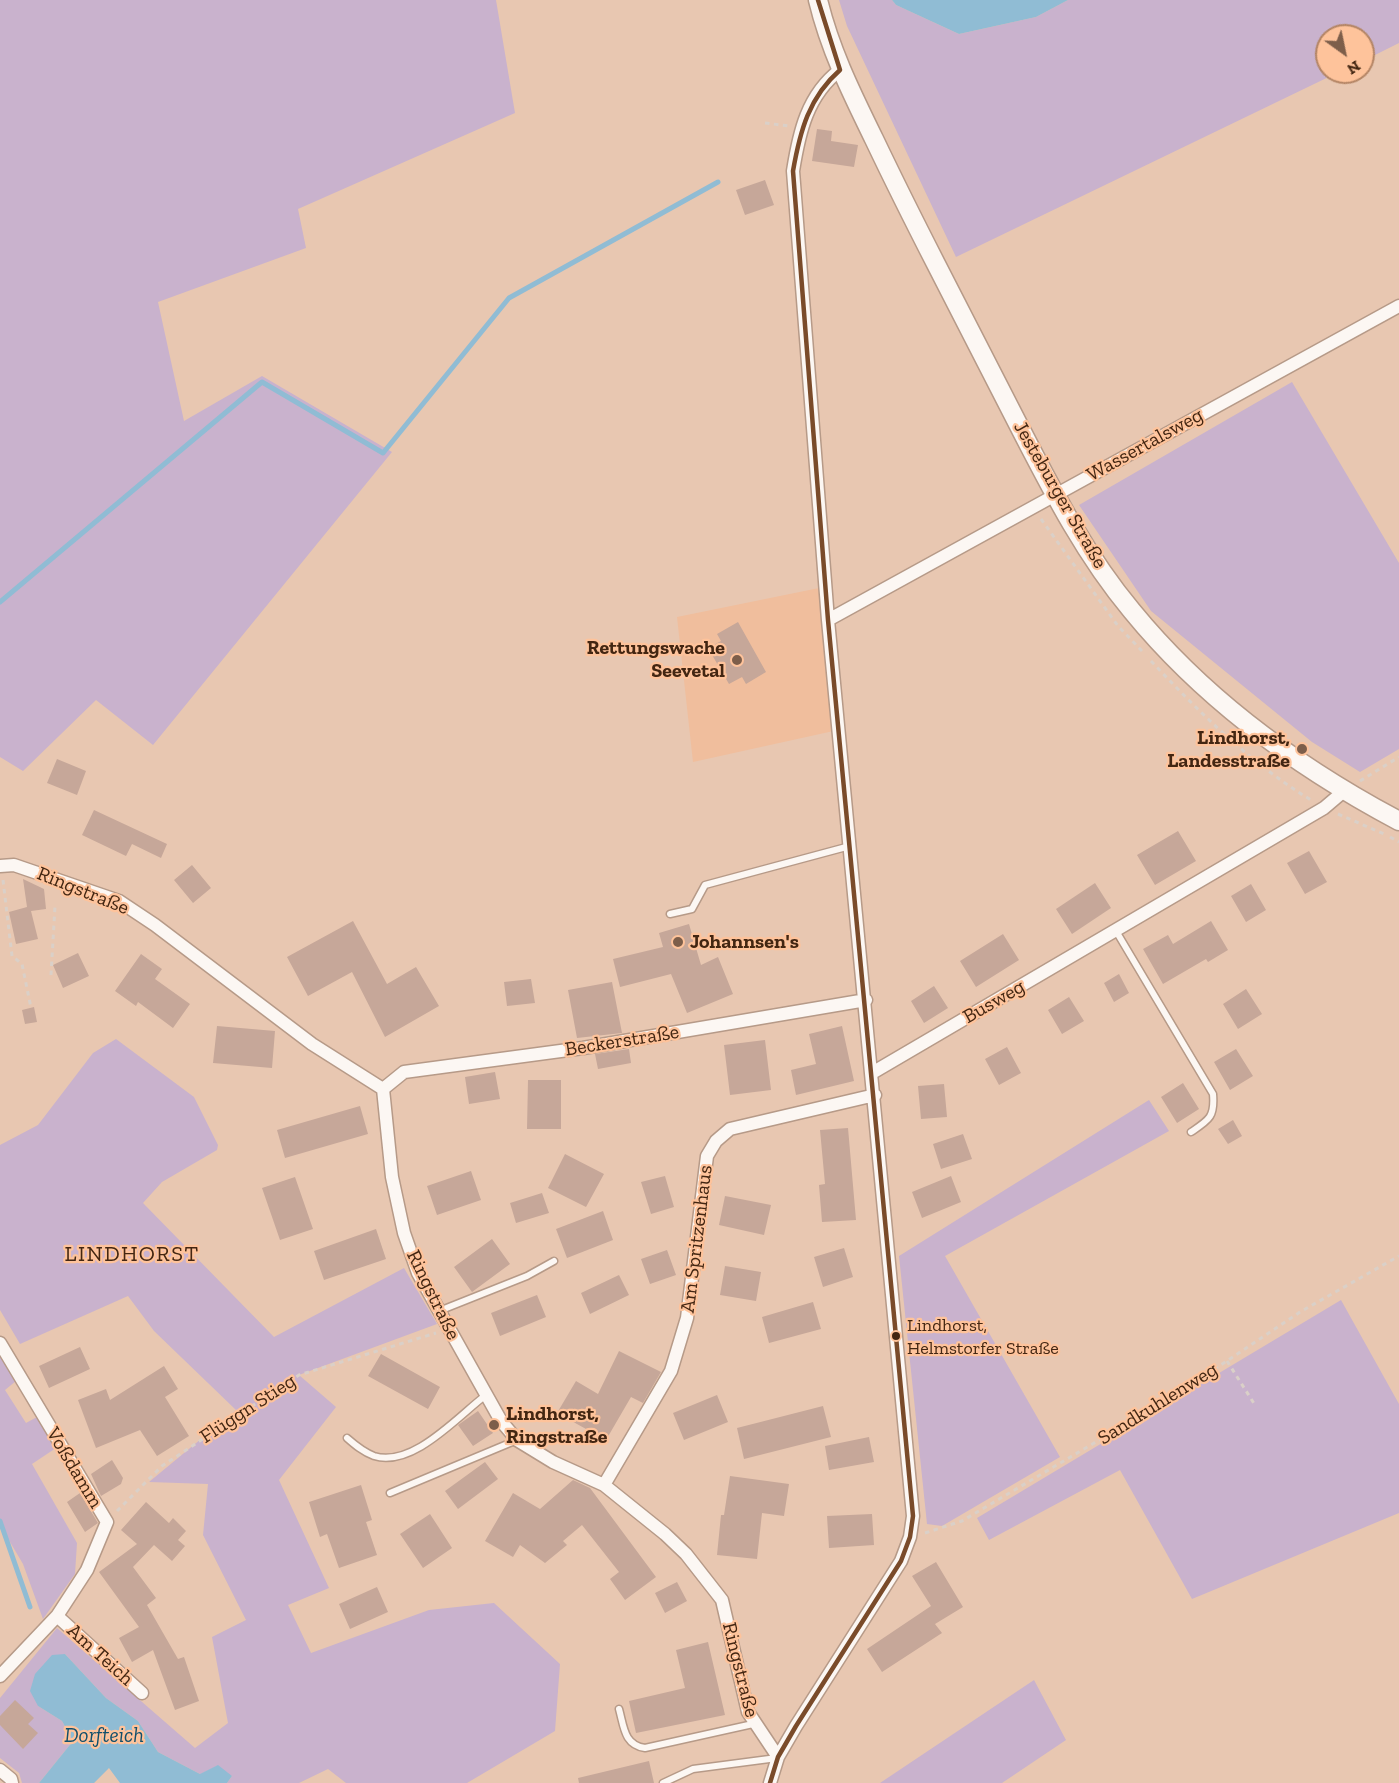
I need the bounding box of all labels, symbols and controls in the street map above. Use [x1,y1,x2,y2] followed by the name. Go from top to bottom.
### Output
[1315,24,1375,84] north arrow
[1344,57,1364,79] text: N
[1083,403,1207,487] street label: Wassertalsweg
[1008,417,1112,573] street label: Jesteburger Straße
[587,636,725,683] place label: Rettungswache Seevetal
[730,653,744,667] marker: Rettungswache Seevetal
[1167,726,1290,773] place label: Lindhorst, Landesstraße
[1295,742,1309,756] marker: Lindhorst, Landesstraße
[34,862,132,920] street label: Ringstraße
[690,930,799,954] place label: Johannsen's
[671,935,685,949] marker: Johannsen's
[959,975,1029,1029] street label: Busweg
[563,1020,681,1062] street label: Beckerstraße
[676,1164,718,1314] street label: Am Spritzenhaus
[64,1242,200,1268] district label: LINDHORST
[401,1246,465,1344] street label: Ringstraße
[907,1315,1059,1358] place label: Lindhorst, Helmstorfer Straße
[890,1330,902,1342] marker: Lindhorst, Helmstorfer Straße
[1094,1358,1222,1450] street label: Sandkuhlenweg
[195,1369,301,1449] street label: Flüggn Stieg
[506,1402,607,1449] place label: Lindhorst, Ringstraße
[487,1418,501,1432] marker: Lindhorst, Ringstraße
[41,1423,107,1513] street label: Voßdamm
[62,1619,138,1691] street label: Am Teich
[717,1620,763,1720] street label: Ringstraße
[64,1723,144,1749] water label: Dorfteich

